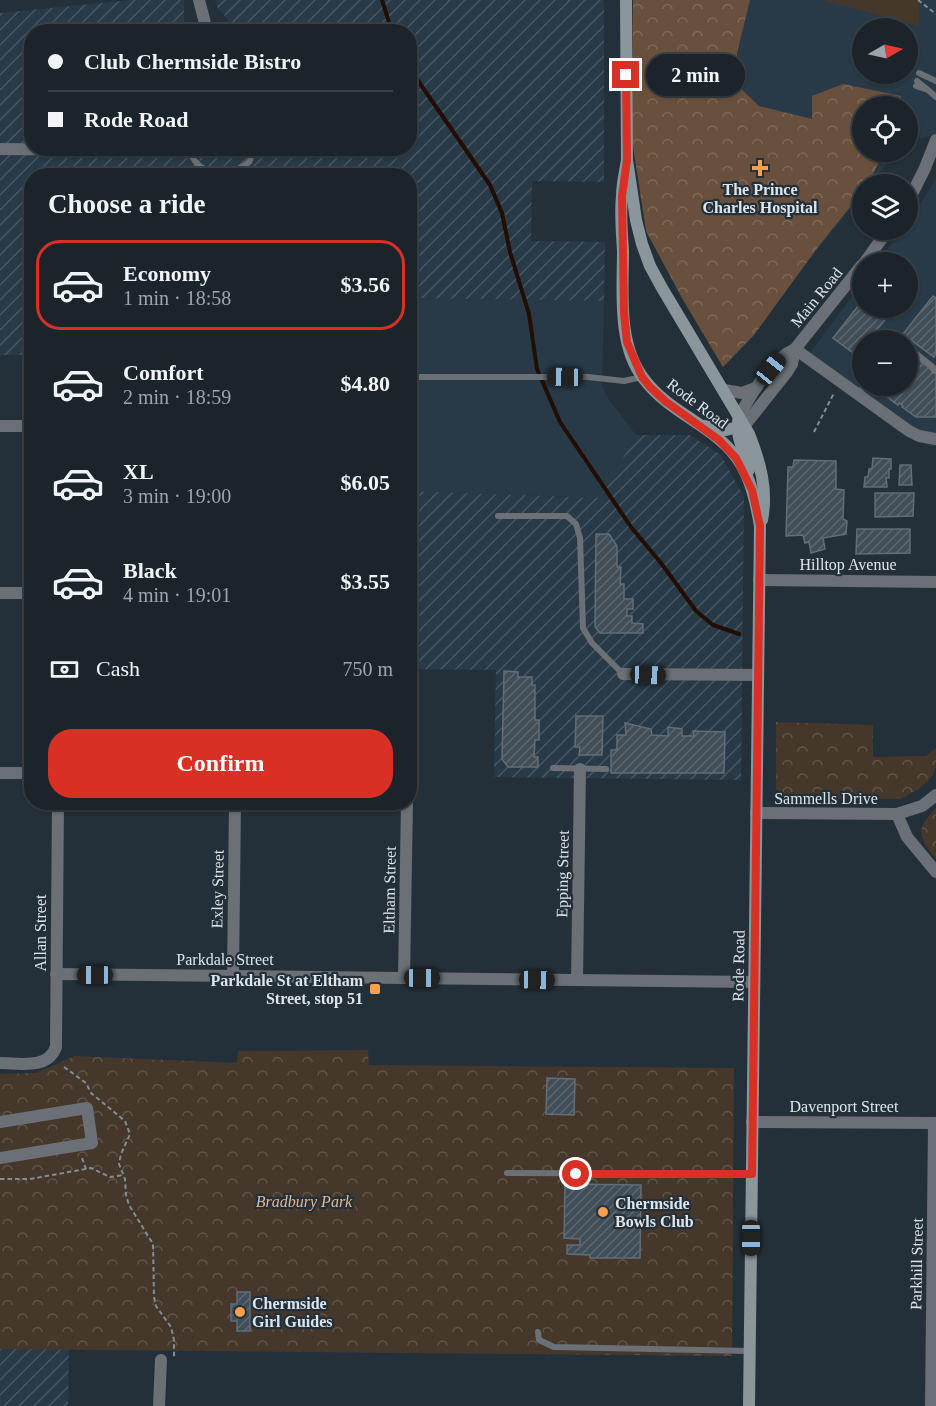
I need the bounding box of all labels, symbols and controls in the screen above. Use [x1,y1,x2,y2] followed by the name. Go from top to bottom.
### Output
[852,18,918,84] north arrow
[852,18,918,396] map controls
[84,49,301,74] text: Club Chermside Bistro
[647,54,746,96] callout: 2 min
[612,61,639,88] route end
[671,64,720,86] text: 2 min
[852,96,918,162] button: locate
[84,107,189,132] text: Rode Road
[751,159,769,177] marker: The Prince Charles Hospital
[852,174,918,240] button: layers
[702,181,818,217] place label: The Prince Charles Hospital
[48,189,206,219] text: Choose a ride
[852,252,918,318] button: +
[51,258,105,312] icon: car
[123,261,211,286] text: Economy
[787,264,846,330] street label: Main Road
[341,272,390,297] text: $3.56
[123,287,231,309] text: 1 min · 18:58
[852,330,918,396] button: −
[753,349,789,389] car
[51,357,105,411] icon: car
[123,360,204,385] text: Comfort
[547,368,583,386] car
[341,371,390,396] text: $4.80
[664,375,731,432] street label: Rode Road
[123,386,231,408] text: 2 min · 18:59
[51,456,105,510] icon: car
[123,459,154,484] text: XL
[341,470,390,495] text: $6.05
[123,485,231,507] text: 3 min · 19:00
[51,555,105,609] icon: car
[799,556,897,574] street label: Hilltop Avenue
[123,558,177,583] text: Black
[341,569,390,594] text: $3.55
[123,584,231,606] text: 4 min · 19:01
[48,653,81,686] icon: cash
[96,656,140,681] text: Cash
[342,658,393,680] text: 750 m
[630,665,666,685] car
[48,729,393,798] button: Confirm
[774,790,878,807] street label: Sammells Drive
[553,830,573,918] street label: Epping Street
[380,846,399,934] street label: Eltham Street
[208,849,228,928] street label: Exley Street
[32,894,49,971] street label: Allan Street
[729,930,748,1002] street label: Rode Road
[176,951,274,968] street label: Parkdale Street
[77,966,113,984] car
[404,969,440,987] car
[519,971,555,989] car
[211,972,364,1008] place label: Parkdale St at Eltham Street, stop 51
[368,982,382,996] marker: Parkdale St at Eltham Street, stop 51
[790,1098,899,1116] street label: Davenport Street
[562,1160,589,1187] route start
[256,1193,353,1211] park label: Bradbury Park
[615,1195,694,1230] place label: Chermside Bowls Club
[596,1205,610,1219] marker: Chermside Bowls Club
[907,1217,926,1310] street label: Parkhill Street
[742,1220,760,1256] car
[252,1295,332,1330] place label: Chermside Girl Guides
[233,1305,247,1319] marker: Chermside Girl Guides

